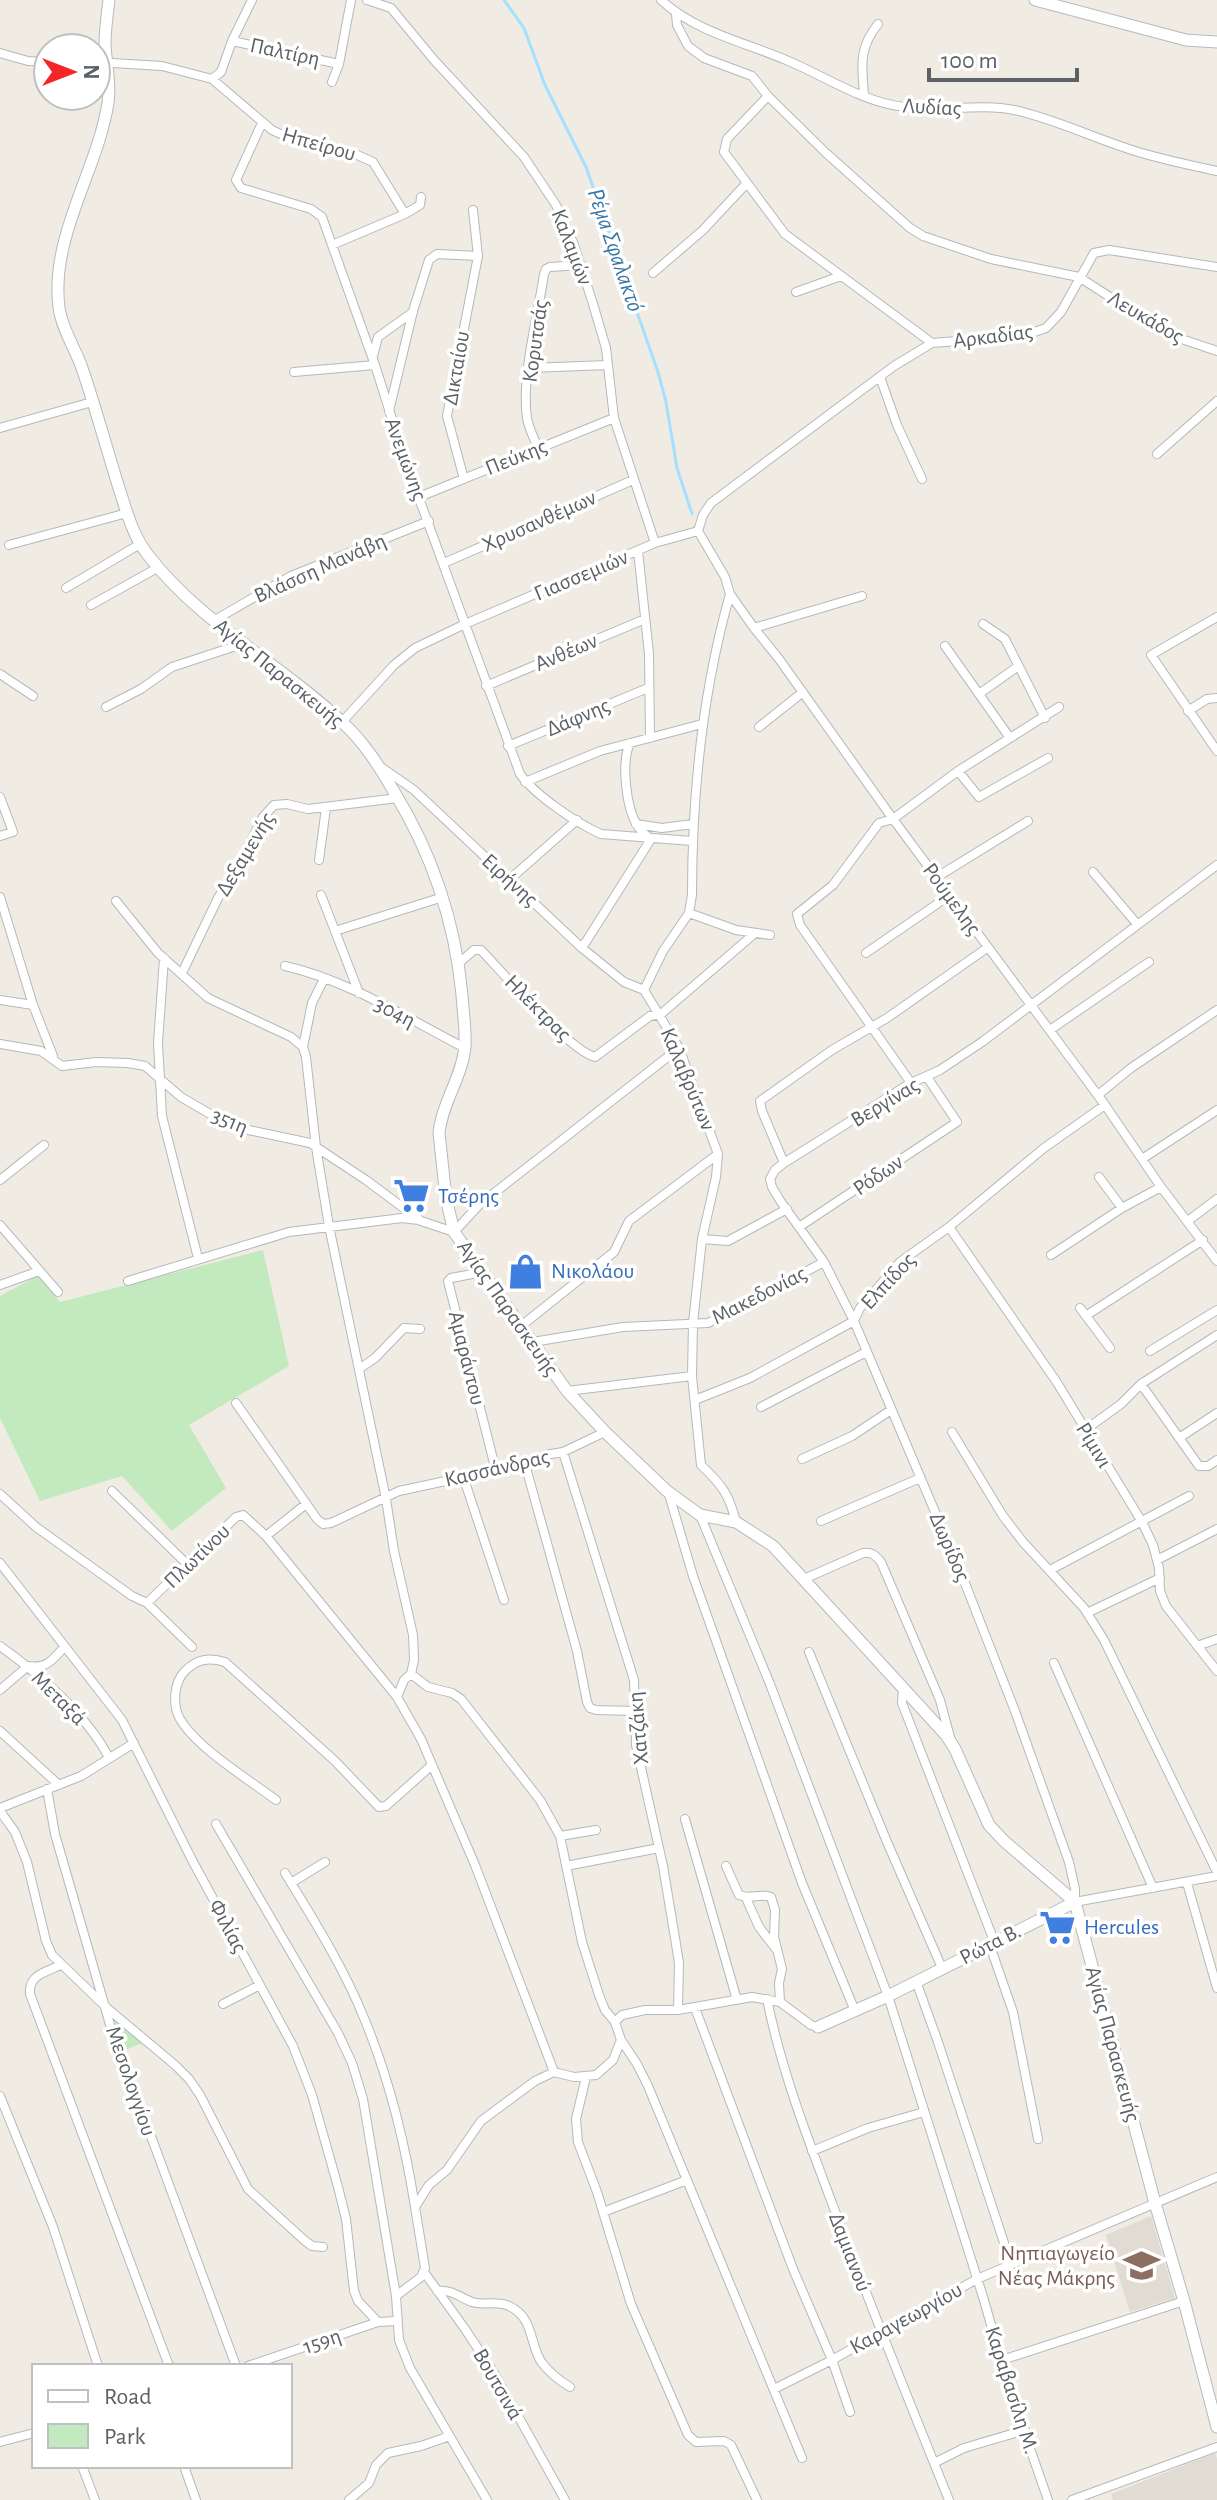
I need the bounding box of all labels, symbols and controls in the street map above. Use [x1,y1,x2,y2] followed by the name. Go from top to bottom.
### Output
[32,32,112,112] north arrow
[929,32,1077,82] scale bar
[248,34,322,70] street label: Παλτίρη
[941,49,998,73] text: 100 m
[80,64,102,80] text: N
[902,94,962,120] street label: Λυδίας
[280,123,358,165] street label: Ηπείρου
[583,185,647,315] water label: Ρέμα Σφαλακτό
[547,206,597,288] street label: Καλαμών
[1104,287,1188,347] street label: Λευκάδος
[518,298,552,384] street label: Κορυτσάς
[952,320,1034,352] street label: Αρκαδίας
[439,329,473,407] street label: Δικταίου
[381,415,431,503] street label: Ανεμώνης
[482,435,550,479] street label: Πεύκης
[479,486,599,556] street label: Χρυσανθέμων
[251,529,389,607] street label: Βλάσση Μανάβη
[531,545,631,605] street label: Γιασσεμιών
[210,614,348,732] street label: Αγίας Παρασκευής
[531,629,601,675] street label: Ανθέων
[543,694,613,740] street label: Δάφνης
[212,808,279,900] street label: Δεξαμενής
[478,849,542,911] street label: Ειρήνης
[919,859,985,939] street label: Ρούμελης
[501,971,575,1045] street label: Ηλέκτρας
[371,993,419,1031] street label: 304η
[657,1024,719,1134] street label: Καλαβρύτων
[847,1073,923,1131] street label: Βεργίνας
[209,1104,251,1138] street label: 351η
[849,1151,907,1199] street label: Ρόδων
[393,1177,431,1215] supermarket icon: Τσέρης
[438,1185,499,1207] place label: Τσέρης
[453,1236,563,1380] street label: Αγίας Παρασκευής
[857,1248,919,1314] street label: Ελπίδος
[506,1252,544,1290] shop icon: Νικολάου
[551,1260,634,1282] place label: Νικολάου
[708,1262,810,1328] street label: Μακεδονίας
[445,1309,489,1407] street label: Αμαράντου
[1072,1418,1116,1472] street label: Ρίμινι
[442,1445,552,1491] street label: Κασσάνδρας
[926,1509,974,1585] street label: Δωρίδος
[160,1520,234,1592] street label: Πλωτίνου
[27,1667,90,1730] street label: Μεταξά
[624,1691,652,1765] street label: Χατζάκη
[205,1896,251,1956] street label: Φιλίας
[1039,1908,1077,1946] supermarket icon: Hercules
[1084,1916,1159,1938] place label: Hercules
[956,1919,1024,1969] street label: Ρώτα Β.
[1082,1964,1144,2124] street label: Αγίας Παρασκευής
[102,2023,160,2139] street label: Μεσολογγίου
[825,2210,875,2294] street label: Δαμιανού
[998,2242,1115,2289] place label: Νηπιαγωγείο Νέας Μάκρης
[1122,2247,1160,2285] school or university icon: Νηπιαγωγείο Νέας Μάκρης
[846,2278,966,2358] street label: Καραγεωργίου
[300,2324,344,2358] street label: 159η
[981,2324,1043,2456] street label: Καραβασίλη Μ.
[469,2345,527,2423] street label: Βουτσινά
[32,2364,292,2468] legend
[104,2385,152,2409] text: Road
[104,2425,145,2449] text: Park

